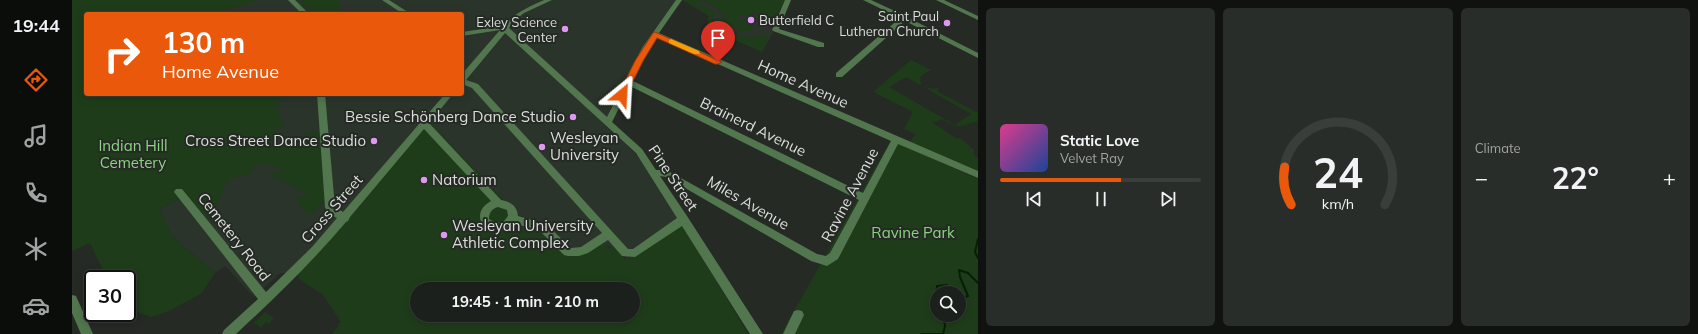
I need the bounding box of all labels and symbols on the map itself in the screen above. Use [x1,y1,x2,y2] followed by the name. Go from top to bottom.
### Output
[839,8,939,39] place label: Saint Paul Lutheran Church
[759,12,834,28] place label: Butterfield C
[476,14,557,45] place label: Exley Science Center
[746,15,756,25] marker: Butterfield C
[942,18,952,28] marker: Saint Paul Lutheran Church
[701,21,735,62] pin
[560,24,570,34] marker: Exley Science Center
[755,55,852,112] street label: Home Avenue
[601,74,643,116] position arrow
[697,93,809,160] street label: Brainerd Avenue
[345,107,565,126] place label: Bessie Schönberg Dance Studio
[568,112,578,122] marker: Bessie Schönberg Dance Studio
[550,128,619,164] place label: Wesleyan University
[185,131,366,150] place label: Cross Street Dance Studio
[98,136,168,172] park label: Indian Hill Cemetery
[369,136,379,146] marker: Cross Street Dance Studio
[644,141,702,214] street label: Pine Street
[537,142,547,152] marker: Wesleyan University
[817,144,882,245] street label: Ravine Avenue
[432,170,497,189] place label: Natorium
[297,171,366,247] street label: Cross Street
[704,171,793,234] street label: Miles Avenue
[419,175,429,185] marker: Natorium
[194,189,275,285] street label: Cemetery Road
[452,216,594,252] place label: Wesleyan University Athletic Complex
[871,223,955,242] park label: Ravine Park
[439,230,449,240] marker: Wesleyan University Athletic Complex
[84,270,136,322] speed limit sign: 30

